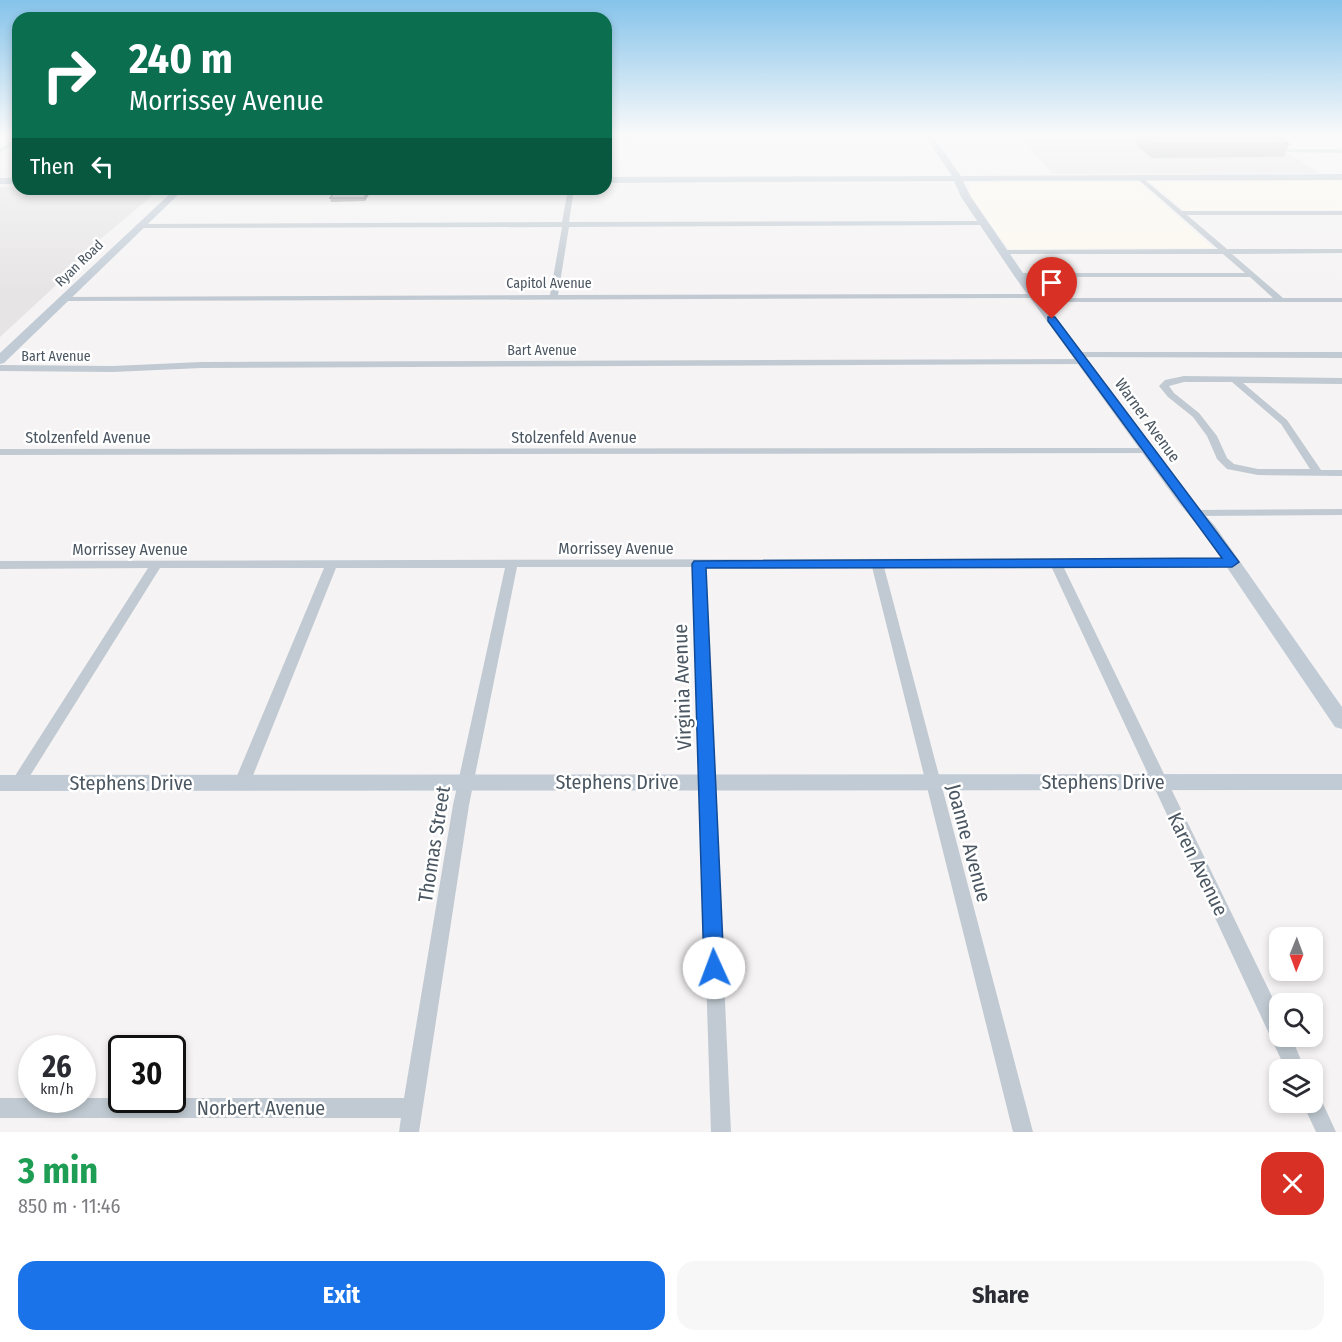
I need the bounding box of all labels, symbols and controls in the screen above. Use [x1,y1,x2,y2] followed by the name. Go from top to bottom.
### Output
[129,34,233,84] text: 240 m
[30,36,108,114] icon: right
[129,85,324,117] text: Morrissey Avenue
[86,150,119,183] icon: left
[30,153,74,180] text: Then
[52,236,107,290] street label: Ryan Road
[1026,257,1077,319] pin
[1035,266,1068,299] icon: arrive
[506,275,592,292] street label: Capitol Avenue
[507,342,577,359] street label: Bart Avenue
[21,348,91,365] street label: Bart Avenue
[1111,375,1184,466] street label: Warner Avenue
[25,428,151,447] street label: Stolzenfeld Avenue
[511,428,637,447] street label: Stolzenfeld Avenue
[558,539,674,558] street label: Morrissey Avenue
[72,540,188,559] street label: Morrissey Avenue
[668,623,696,751] street label: Virginia Avenue
[555,770,679,794] street label: Stephens Drive
[1041,770,1165,794] street label: Stephens Drive
[69,771,193,795] street label: Stephens Drive
[942,781,996,905] street label: Joanne Avenue
[413,784,455,904] street label: Thomas Street
[1163,808,1233,920] street label: Karen Avenue
[1269,927,1323,981] north arrow
[1269,927,1323,1113] map controls
[682,936,746,1000] position arrow
[1269,993,1323,1047] button: search
[108,1035,186,1113] speed limit sign: 30
[42,1049,72,1085] text: 26
[1269,1059,1323,1113] button: layers
[40,1080,74,1098] text: km/h
[197,1096,325,1120] street label: Norbert Avenue
[18,1149,98,1193] text: 3 min
[1261,1152,1324,1215] button: close
[18,1194,120,1218] text: 850 m · 11:46
[18,1261,665,1330] button: Exit
[677,1261,1324,1330] button: Share

